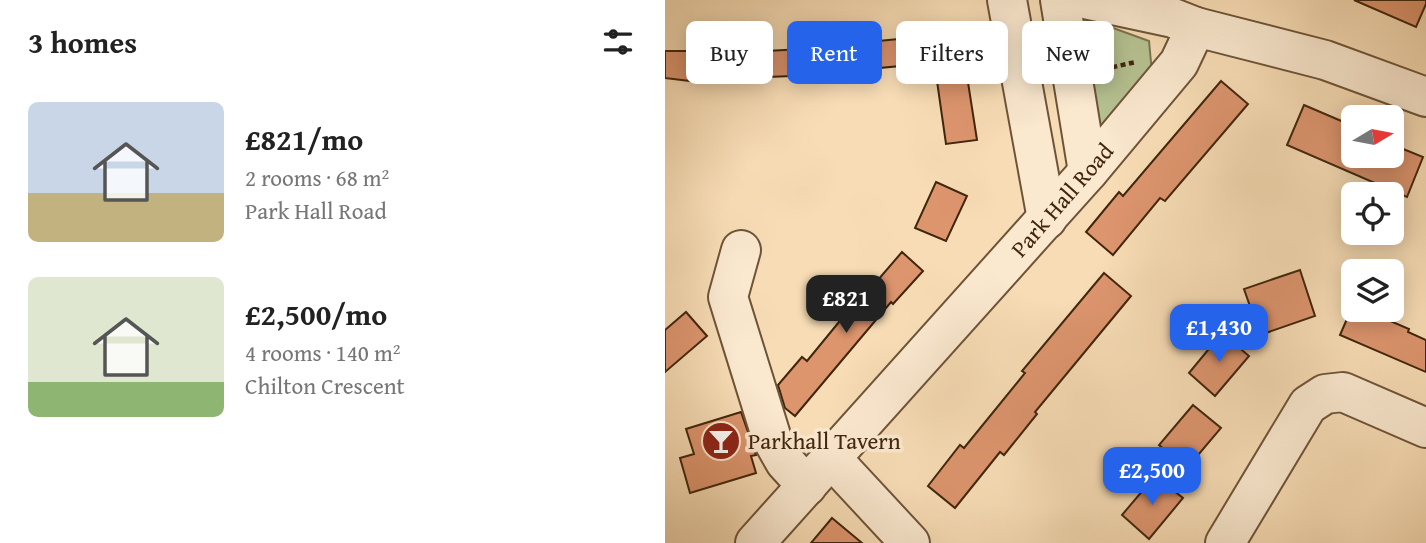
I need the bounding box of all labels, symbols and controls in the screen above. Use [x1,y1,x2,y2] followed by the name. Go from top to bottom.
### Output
[28,20,137,64] text: 3 homes
[686,21,773,84] chip: Buy
[787,21,882,84] chip: Rent
[896,21,1008,84] chip: Filters
[1022,21,1114,84] chip: New
[599,23,637,61] icon: filters
[1341,105,1403,168] north arrow
[1341,105,1404,322] map controls
[245,117,363,161] text: £821/mo
[84,130,168,214] icon: home
[1003,135,1121,264] street label: Park Hall Road
[245,161,389,194] text: 2 rooms · 68 m²
[1341,182,1404,245] button: locate
[245,194,387,227] text: Park Hall Road
[1341,259,1404,322] button: layers
[805,276,887,335] pin: £821
[822,281,870,314] text: £821
[245,292,387,336] text: £2,500/mo
[1162,304,1276,364] pin: £1,430
[84,305,168,389] icon: home
[1186,310,1252,343] text: £1,430
[245,336,400,369] text: 4 rooms · 140 m²
[245,369,405,402] text: Chilton Crescent
[700,420,742,462] bar icon: Parkhall Tavern
[748,424,901,457] place label: Parkhall Tavern
[1095,448,1209,507] pin: £2,500
[1119,453,1185,486] text: £2,500

